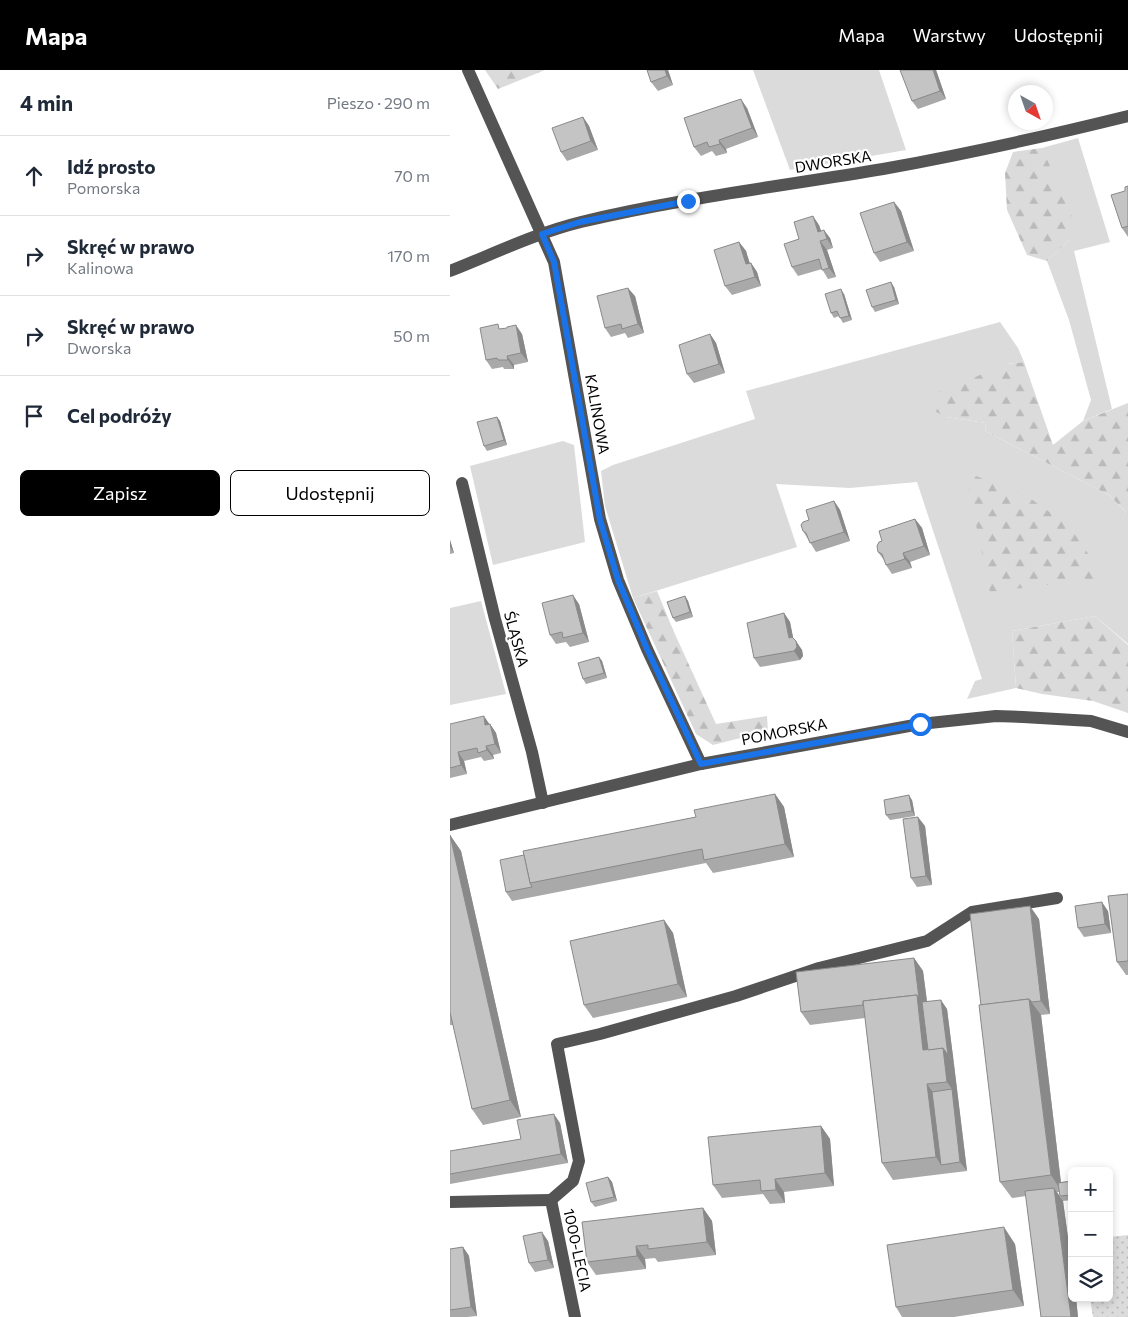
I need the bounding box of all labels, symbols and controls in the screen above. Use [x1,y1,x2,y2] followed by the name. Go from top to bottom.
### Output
[25,21,87,50] text: Mapa
[838,24,885,46] text: Mapa
[913,24,986,46] text: Warstwy
[1014,24,1103,46] text: Udostępnij
[1008,85,1053,130] north arrow
[20,90,73,115] text: 4 min
[327,93,430,112] text: Pieszo · 290 m
[793,146,873,176] street label: DWORSKA
[67,155,156,178] text: Idź prosto
[20,162,48,190] icon: ahead
[394,166,430,185] text: 70 m
[67,178,140,197] text: Pomorska
[677,190,700,213] route end
[67,235,195,258] text: Skręć w prawo
[20,242,48,270] icon: right
[387,246,430,265] text: 170 m
[67,258,134,277] text: Kalinowa
[67,315,195,338] text: Skręć w prawo
[20,322,48,350] icon: right
[393,326,430,345] text: 50 m
[67,338,131,357] text: Dworska
[582,373,614,455] street label: KALINOWA
[20,402,48,430] icon: arrive
[67,404,172,427] text: Cel podróży
[20,470,220,516] button: Zapisz
[230,470,430,516] button: Udostępnij
[501,609,534,669] street label: ŚLĄSKA
[909,713,932,736] route start
[740,714,828,748] street label: POMORSKA
[1068,1167,1113,1302] map controls
[1068,1167,1113,1212] button: +
[560,1207,596,1293] street label: 1000-LECIA
[1068,1212,1113,1257] button: −
[1068,1257,1113,1302] button: layers

